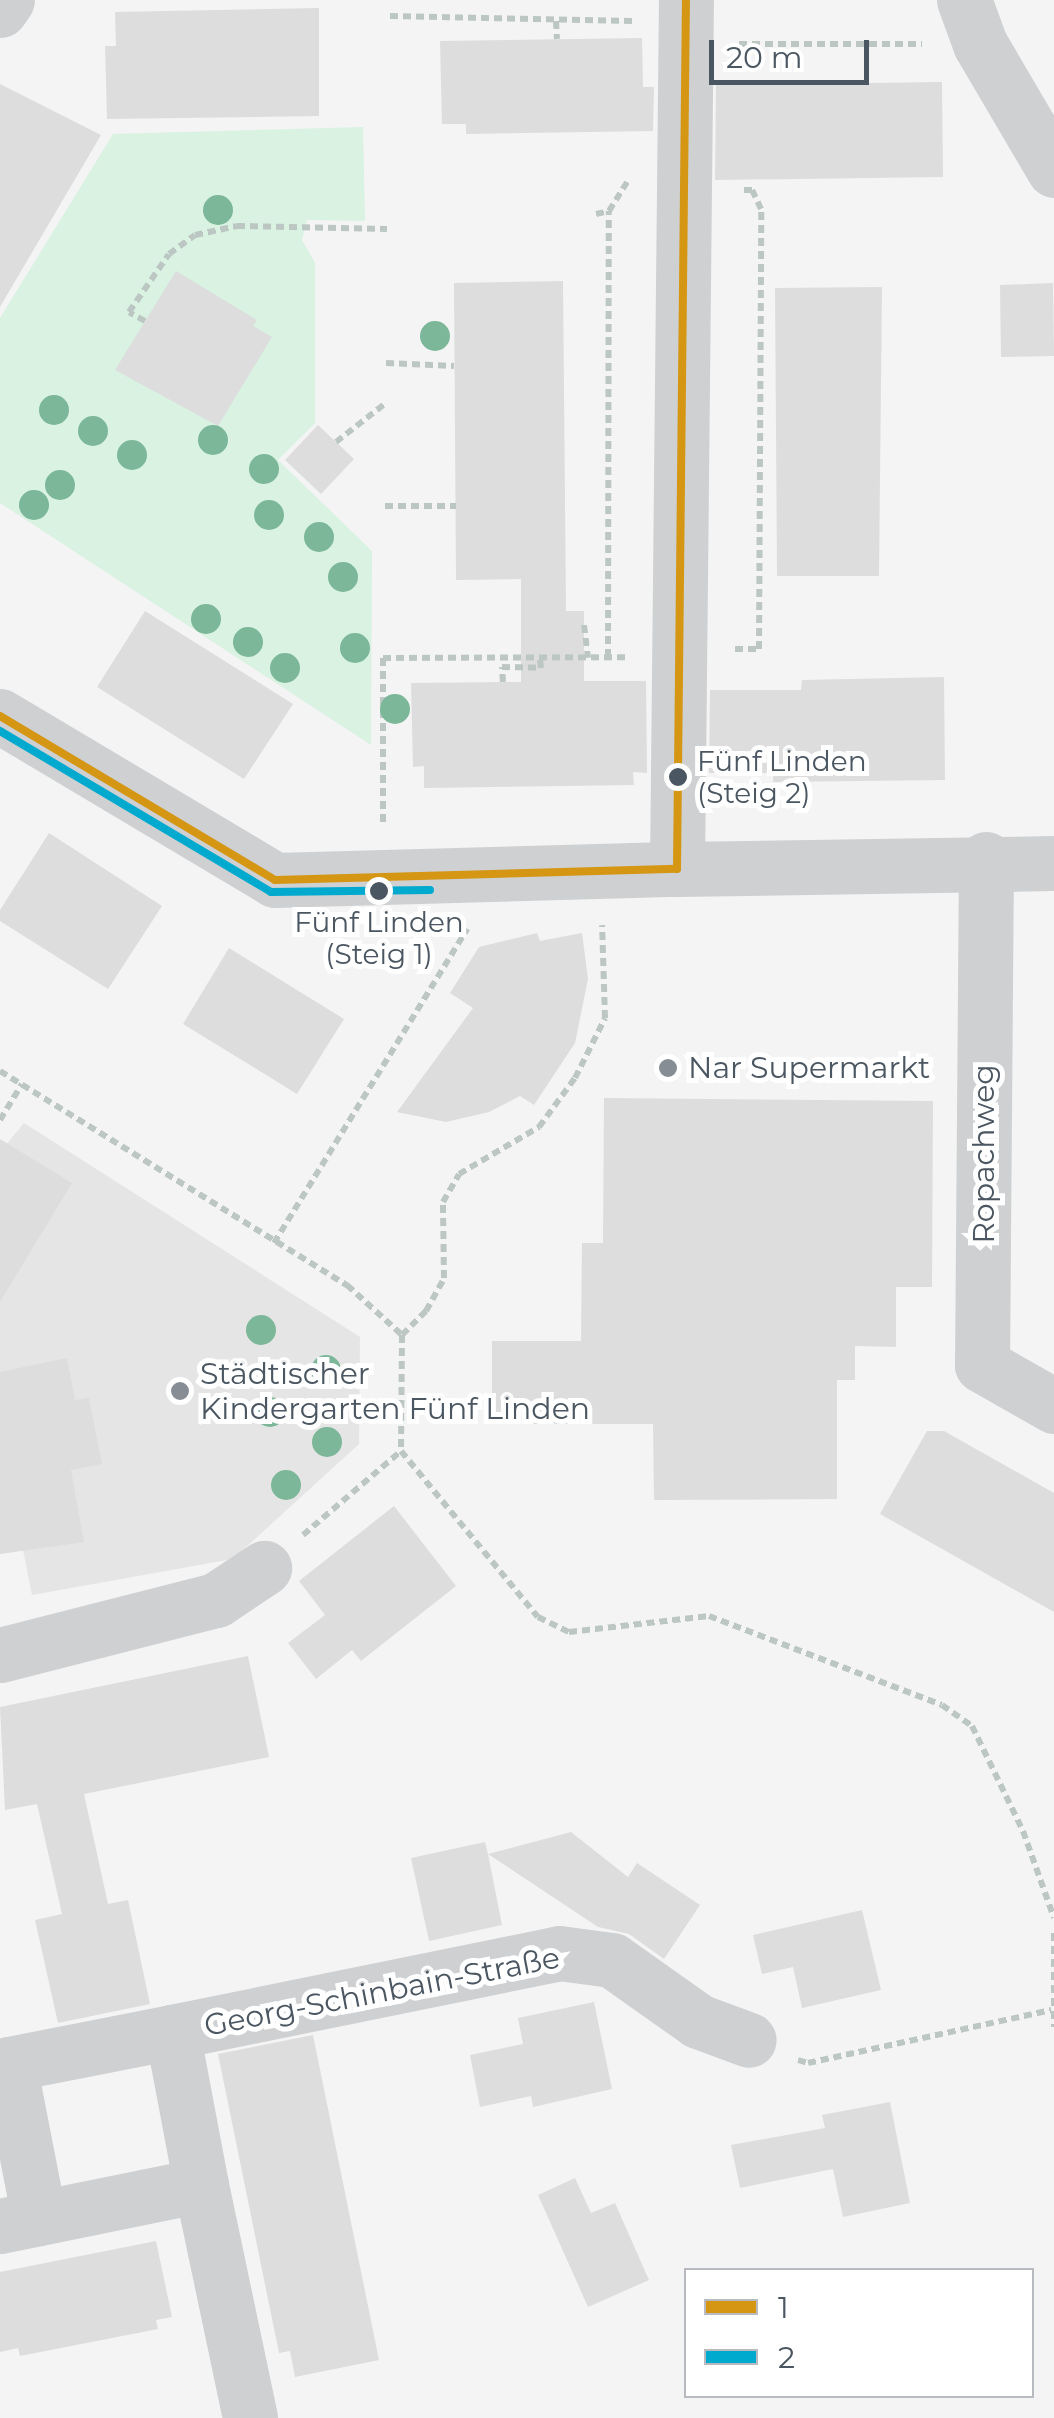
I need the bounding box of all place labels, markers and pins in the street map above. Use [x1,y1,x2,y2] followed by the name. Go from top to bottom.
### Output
[697,744,867,810] place label: Fünf Linden (Steig 2)
[668,767,688,787] marker: Fünf Linden (Steig 2)
[369,881,389,901] marker: Fünf Linden (Steig 1)
[294,905,464,971] place label: Fünf Linden (Steig 1)
[688,1050,930,1086] place label: Nar Supermarkt
[657,1057,679,1079] marker: Nar Supermarkt
[200,1356,590,1426] place label: Städtischer Kindergarten Fünf Linden
[169,1380,191,1402] marker: Städtischer Kindergarten Fünf Linden

